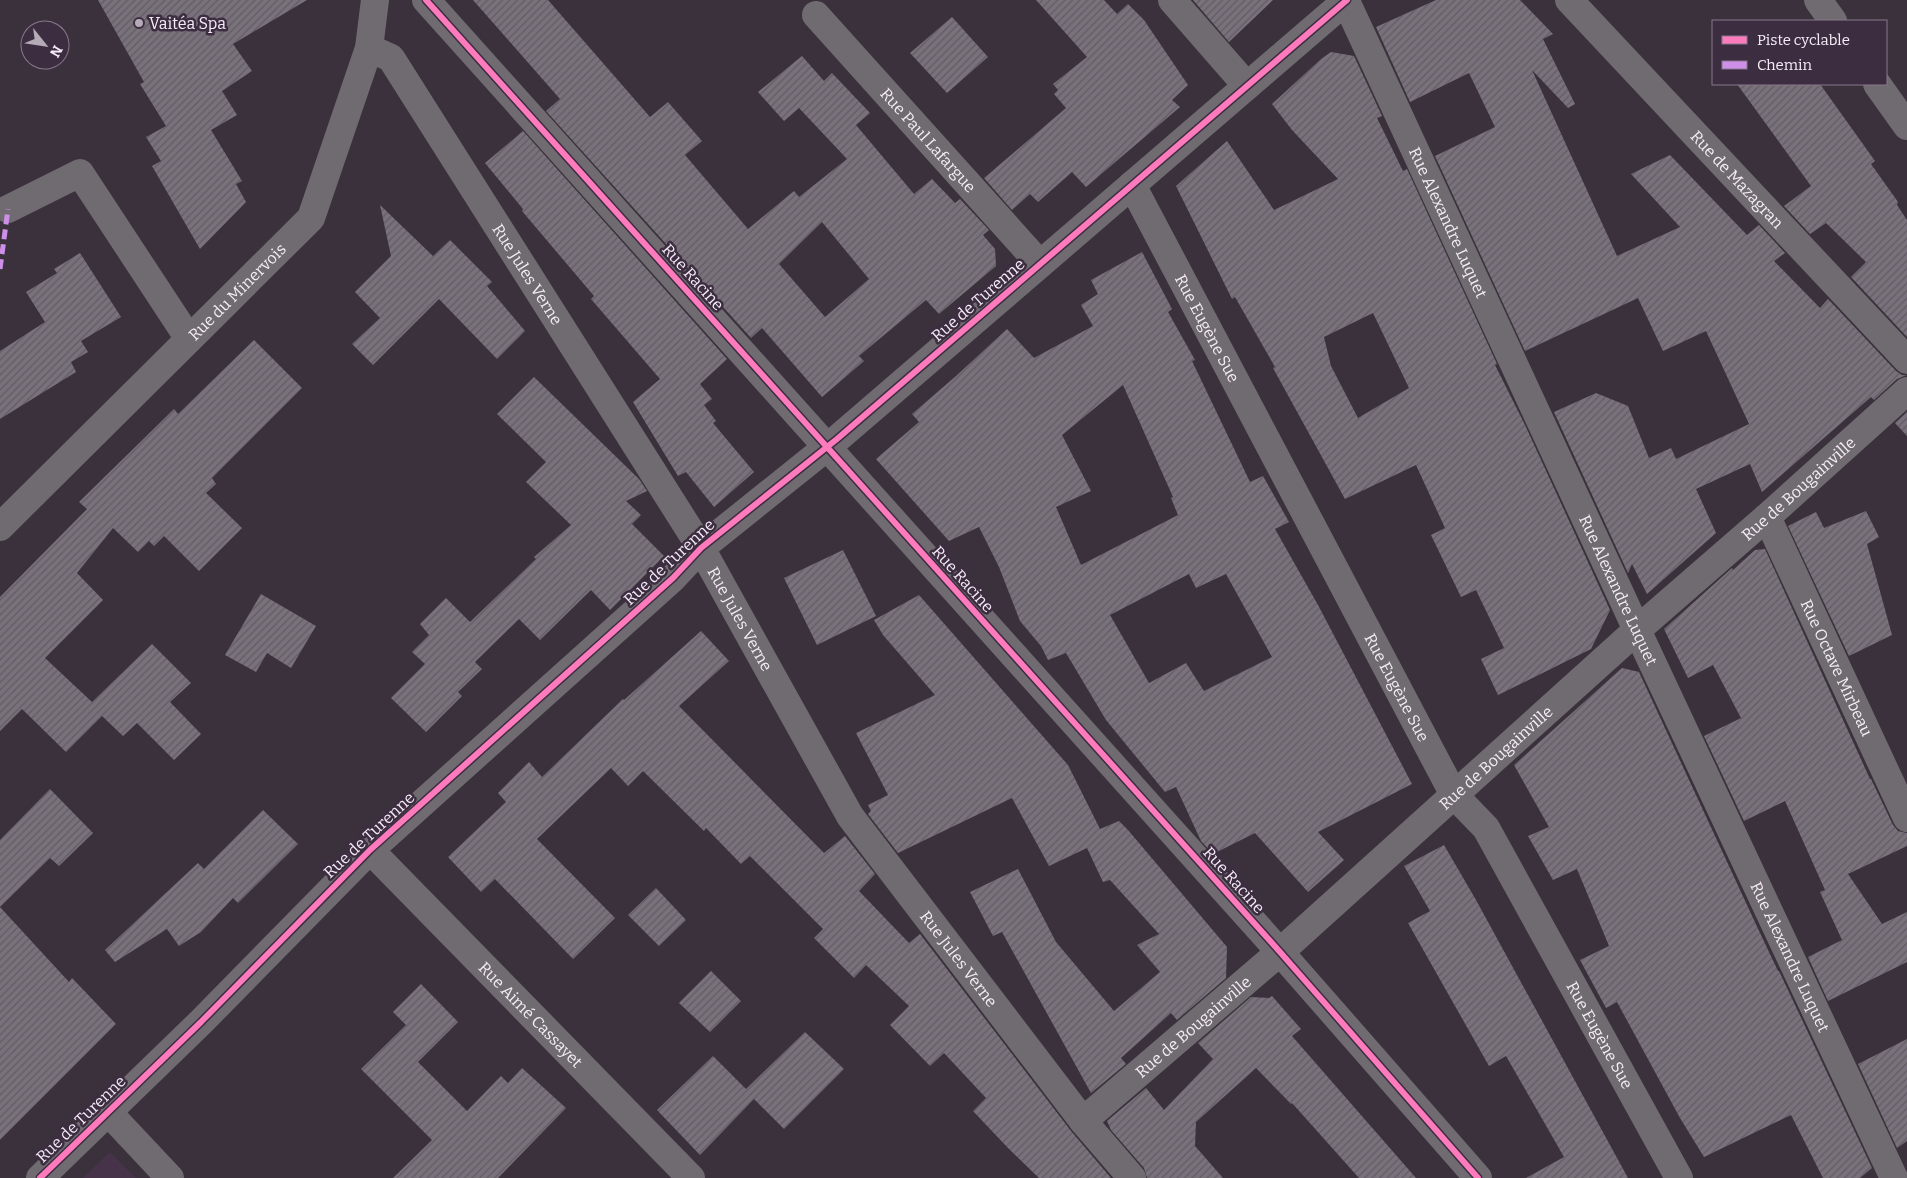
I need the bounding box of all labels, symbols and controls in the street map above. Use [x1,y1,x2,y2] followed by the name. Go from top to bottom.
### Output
[149,14,226,33] place label: Vaitéa Spa
[133,17,145,29] marker: Vaitéa Spa
[20,20,70,70] north arrow
[1712,20,1887,85] legend
[1757,31,1850,49] text: Piste cyclable
[46,42,66,60] text: N
[1757,56,1813,74] text: Chemin
[877,84,980,196] street label: Rue Paul Lafargue
[1687,127,1788,232] street label: Rue de Mazagran
[1405,144,1492,301] street label: Rue Alexandre Luquet
[489,220,567,328] street label: Rue Jules Verne
[184,239,290,344] street label: Rue du Minervois
[658,240,728,314] street label: Rue Racine
[928,254,1028,346] street label: Rue de Turenne
[1171,271,1244,386] street label: Rue Eugène Sue
[1738,433,1859,544] street label: Rue de Bougainville
[1575,512,1662,669] street label: Rue Alexandre Luquet
[620,515,718,609] street label: Rue de Turenne
[928,542,998,616] street label: Rue Racine
[704,564,777,674] street label: Rue Jules Verne
[1797,596,1877,739] street label: Rue Octave Mirbeau
[1361,630,1433,745] street label: Rue Eugène Sue
[1435,702,1556,813] street label: Rue de Bougainville
[320,788,418,882] street label: Rue de Turenne
[1199,843,1269,917] street label: Rue Racine
[1747,879,1834,1035] street label: Rue Alexandre Luquet
[916,907,1002,1010] street label: Rue Jules Verne
[475,958,587,1071] street label: Rue Aimé Cassayet
[1131,972,1255,1081] street label: Rue de Bougainville
[1563,978,1637,1092] street label: Rue Eugène Sue
[32,1072,130,1166] street label: Rue de Turenne

